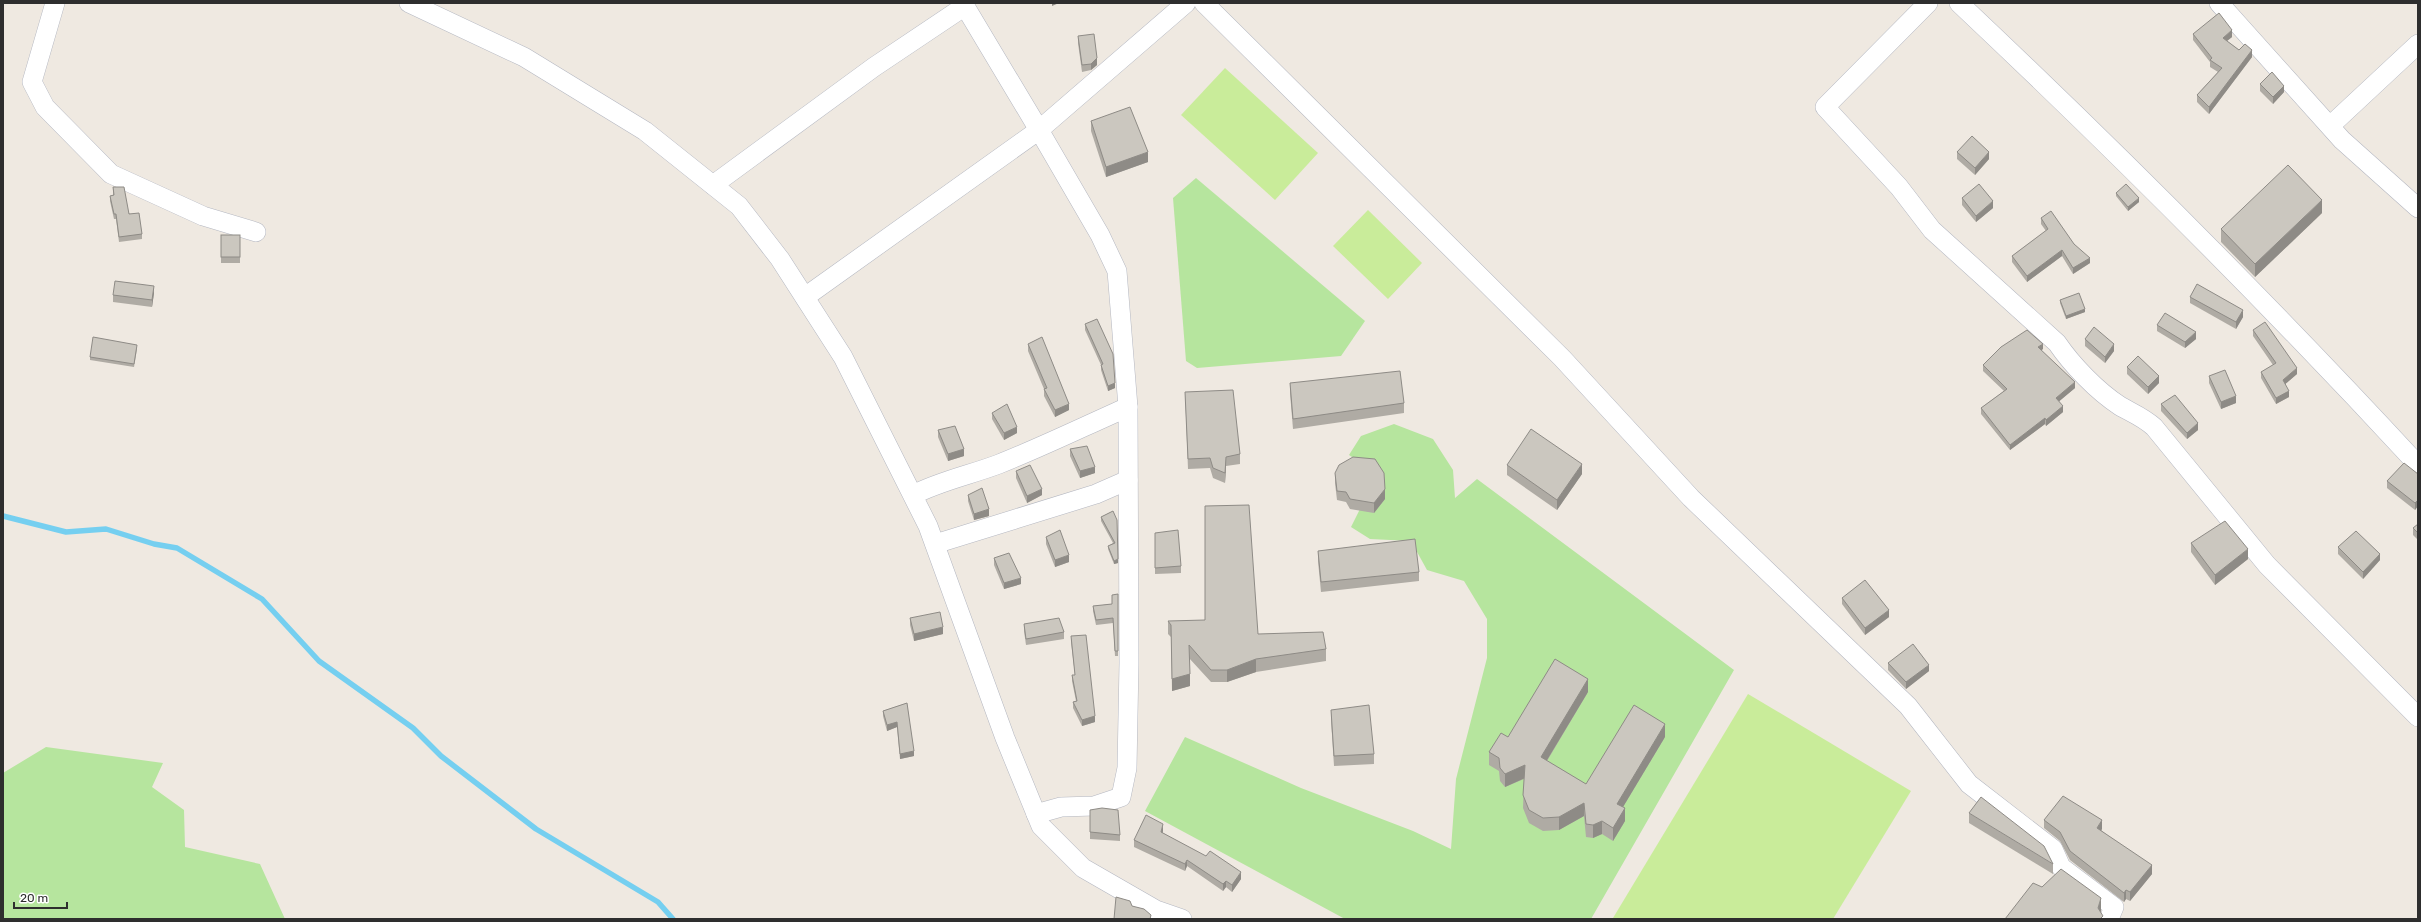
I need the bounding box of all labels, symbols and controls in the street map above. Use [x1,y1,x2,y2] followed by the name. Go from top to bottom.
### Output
[14,884,67,910] scale bar
[20,891,48,905] text: 20 m

